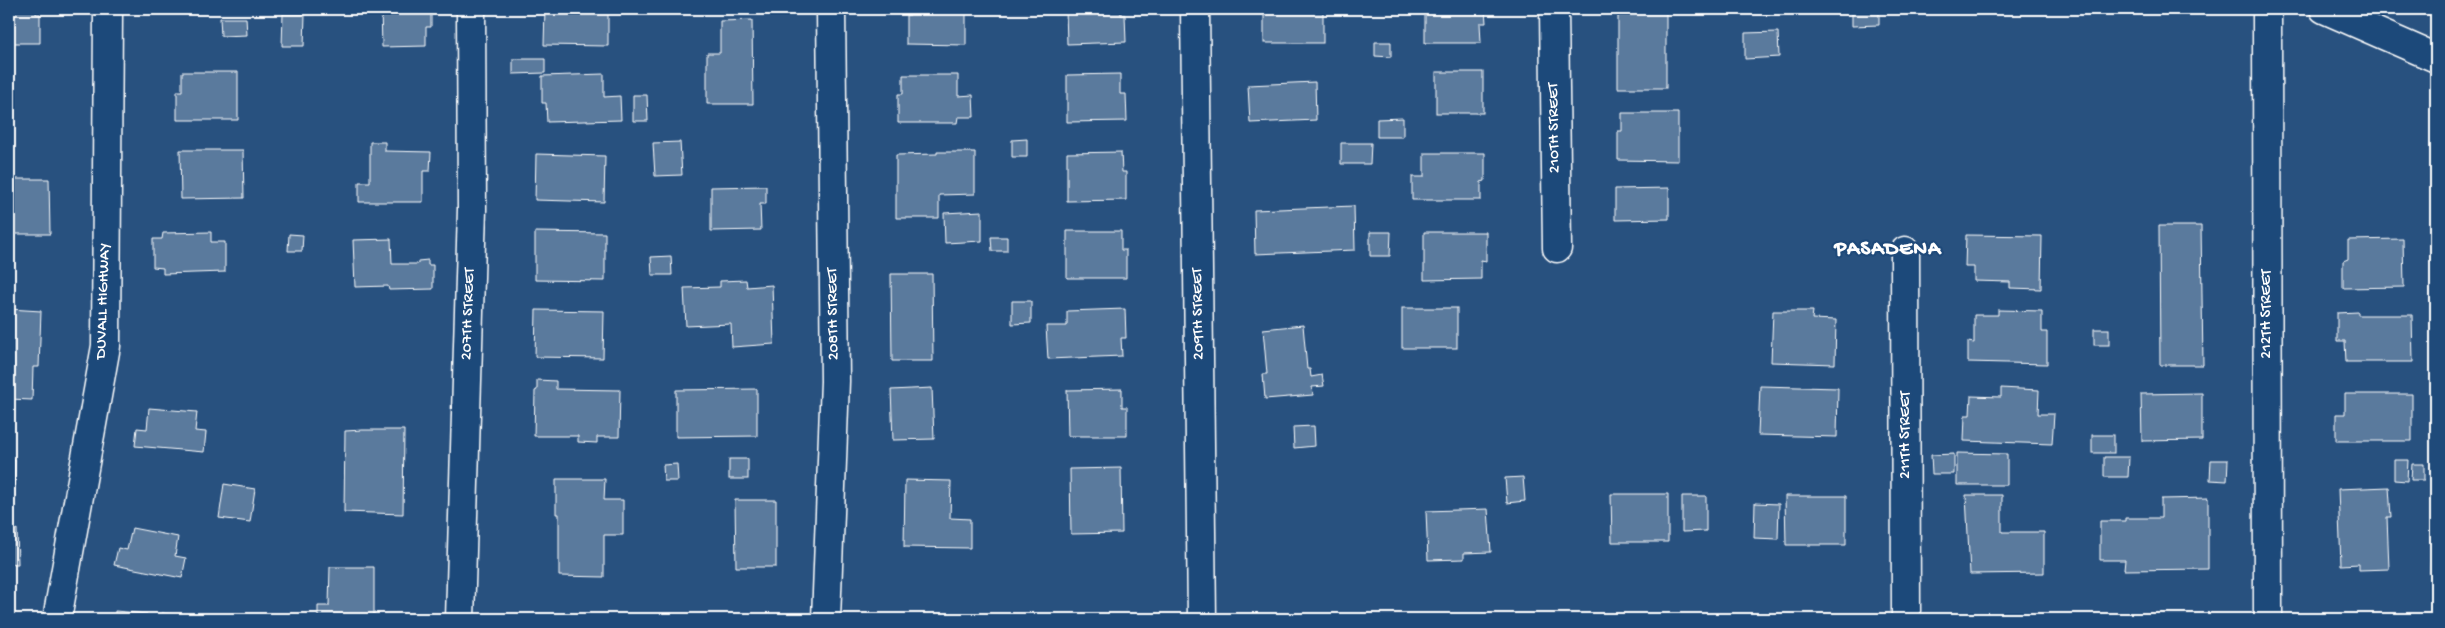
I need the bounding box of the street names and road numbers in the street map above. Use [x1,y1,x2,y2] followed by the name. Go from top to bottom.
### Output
[1545,82,1565,173] street label: 210TH STREET
[92,243,116,360] street label: DUVALL HIGHWAY
[458,267,480,360] street label: 207TH STREET
[824,267,844,361] street label: 208TH STREET
[1189,267,1209,360] street label: 209TH STREET
[2258,269,2277,359] street label: 212TH STREET
[1897,390,1916,479] street label: 211TH STREET

